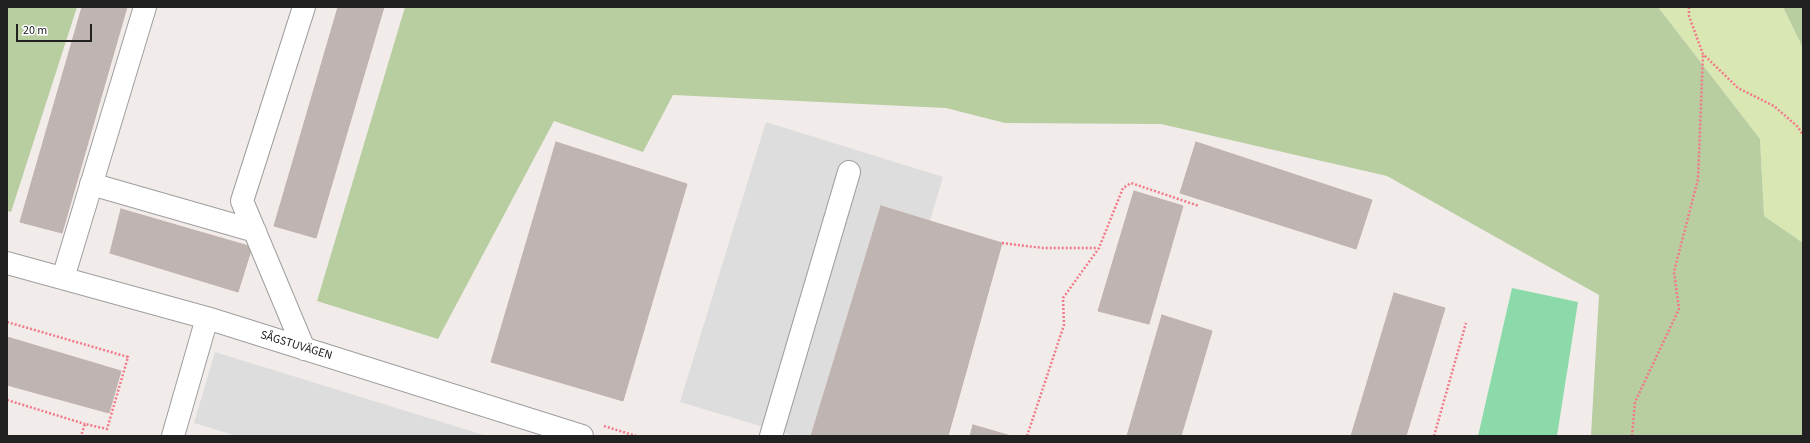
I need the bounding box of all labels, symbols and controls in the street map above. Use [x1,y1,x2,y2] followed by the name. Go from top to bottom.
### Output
[18,16,94,42] scale bar
[23,22,47,39] text: 20 m
[258,328,334,364] street label: SÅGSTUVÄGEN

